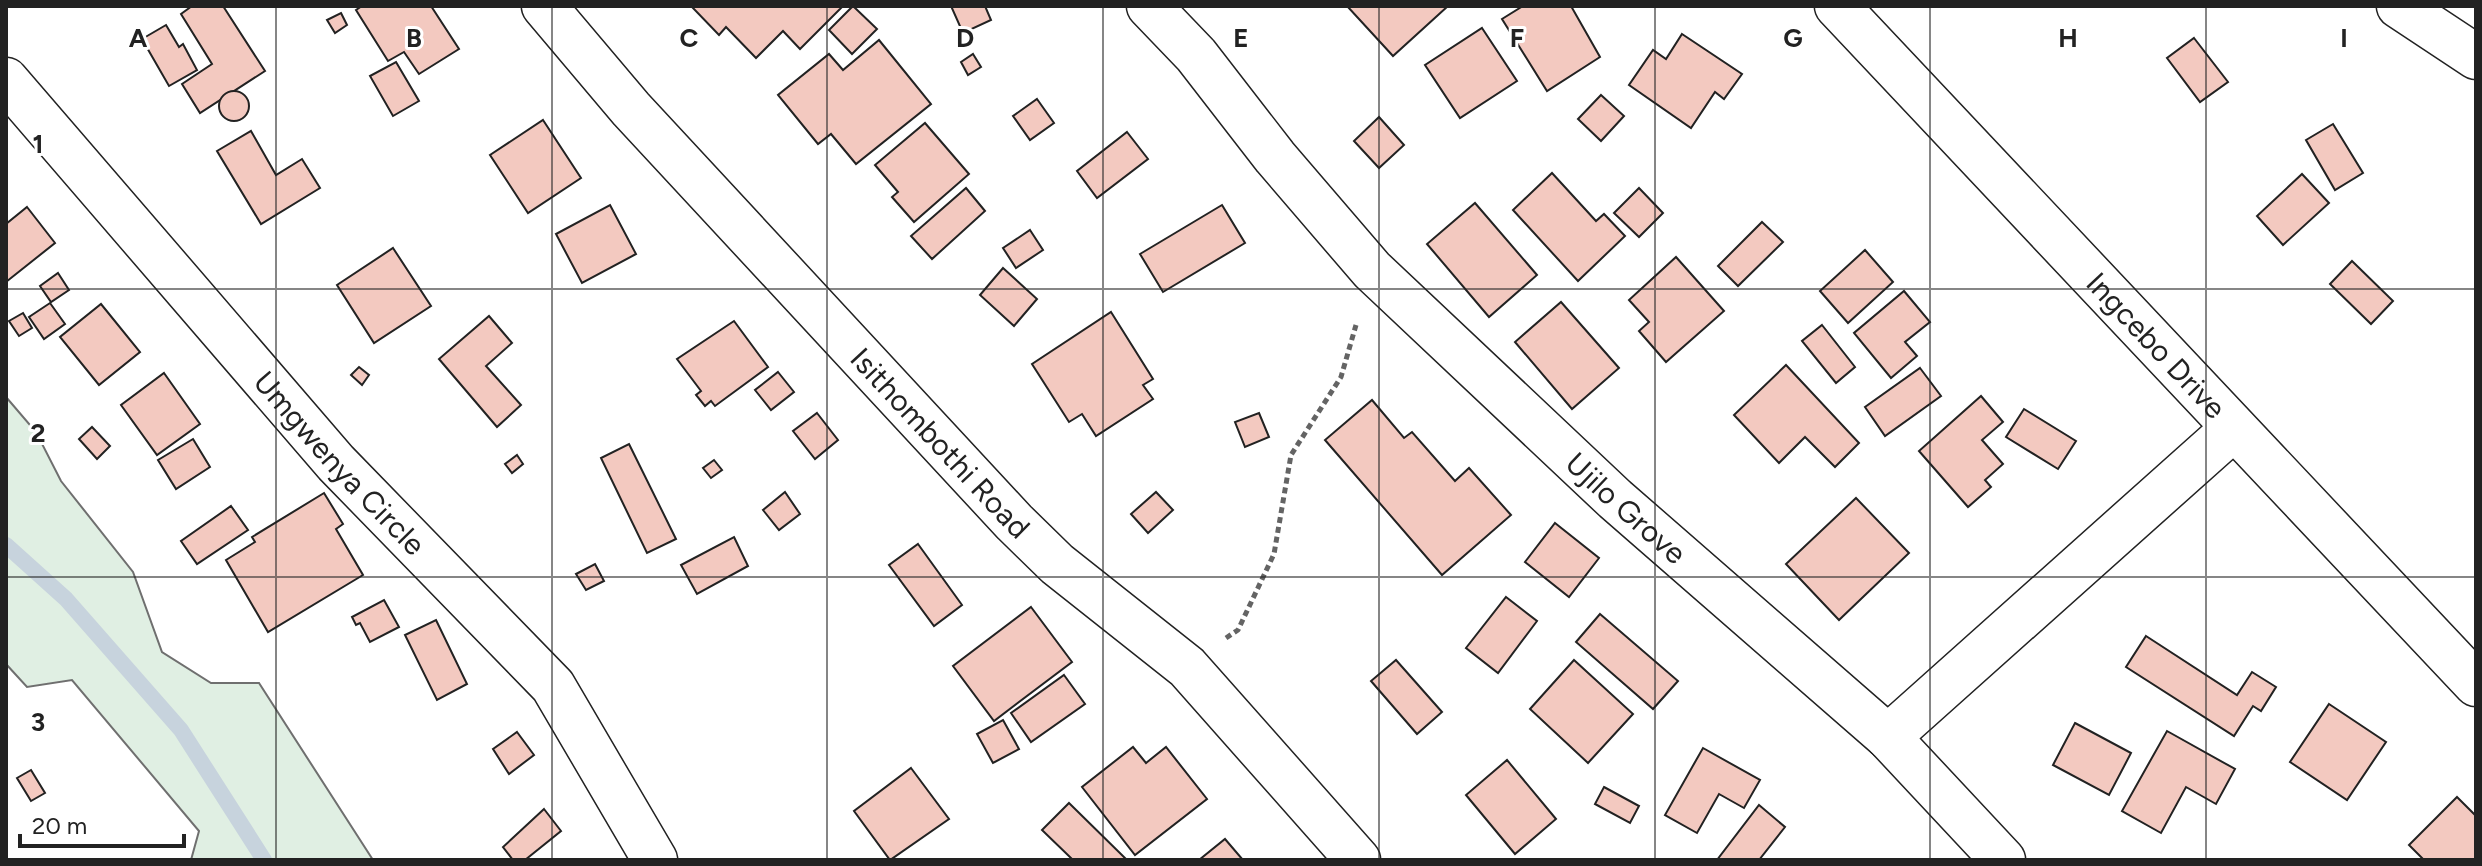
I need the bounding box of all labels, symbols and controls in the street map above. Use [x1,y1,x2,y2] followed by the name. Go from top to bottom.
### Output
[129,22,148,54] text: A
[406,22,422,54] text: B
[680,22,699,54] text: C
[956,22,974,54] text: D
[1233,22,1249,54] text: E
[1510,22,1524,54] text: F
[1783,22,1803,54] text: G
[2058,22,2078,54] text: H
[2340,22,2348,54] text: I
[33,128,43,160] text: 1
[2079,264,2234,426] street label: Ingcebo Drive
[843,340,1038,546] street label: Isithombothi Road
[246,363,433,562] street label: Umgwenya Circle
[30,417,46,449] text: 2
[1558,444,1694,571] street label: Ujilo Grove
[31,706,45,738] text: 3
[20,798,184,848] scale bar
[32,811,87,840] text: 20 m

